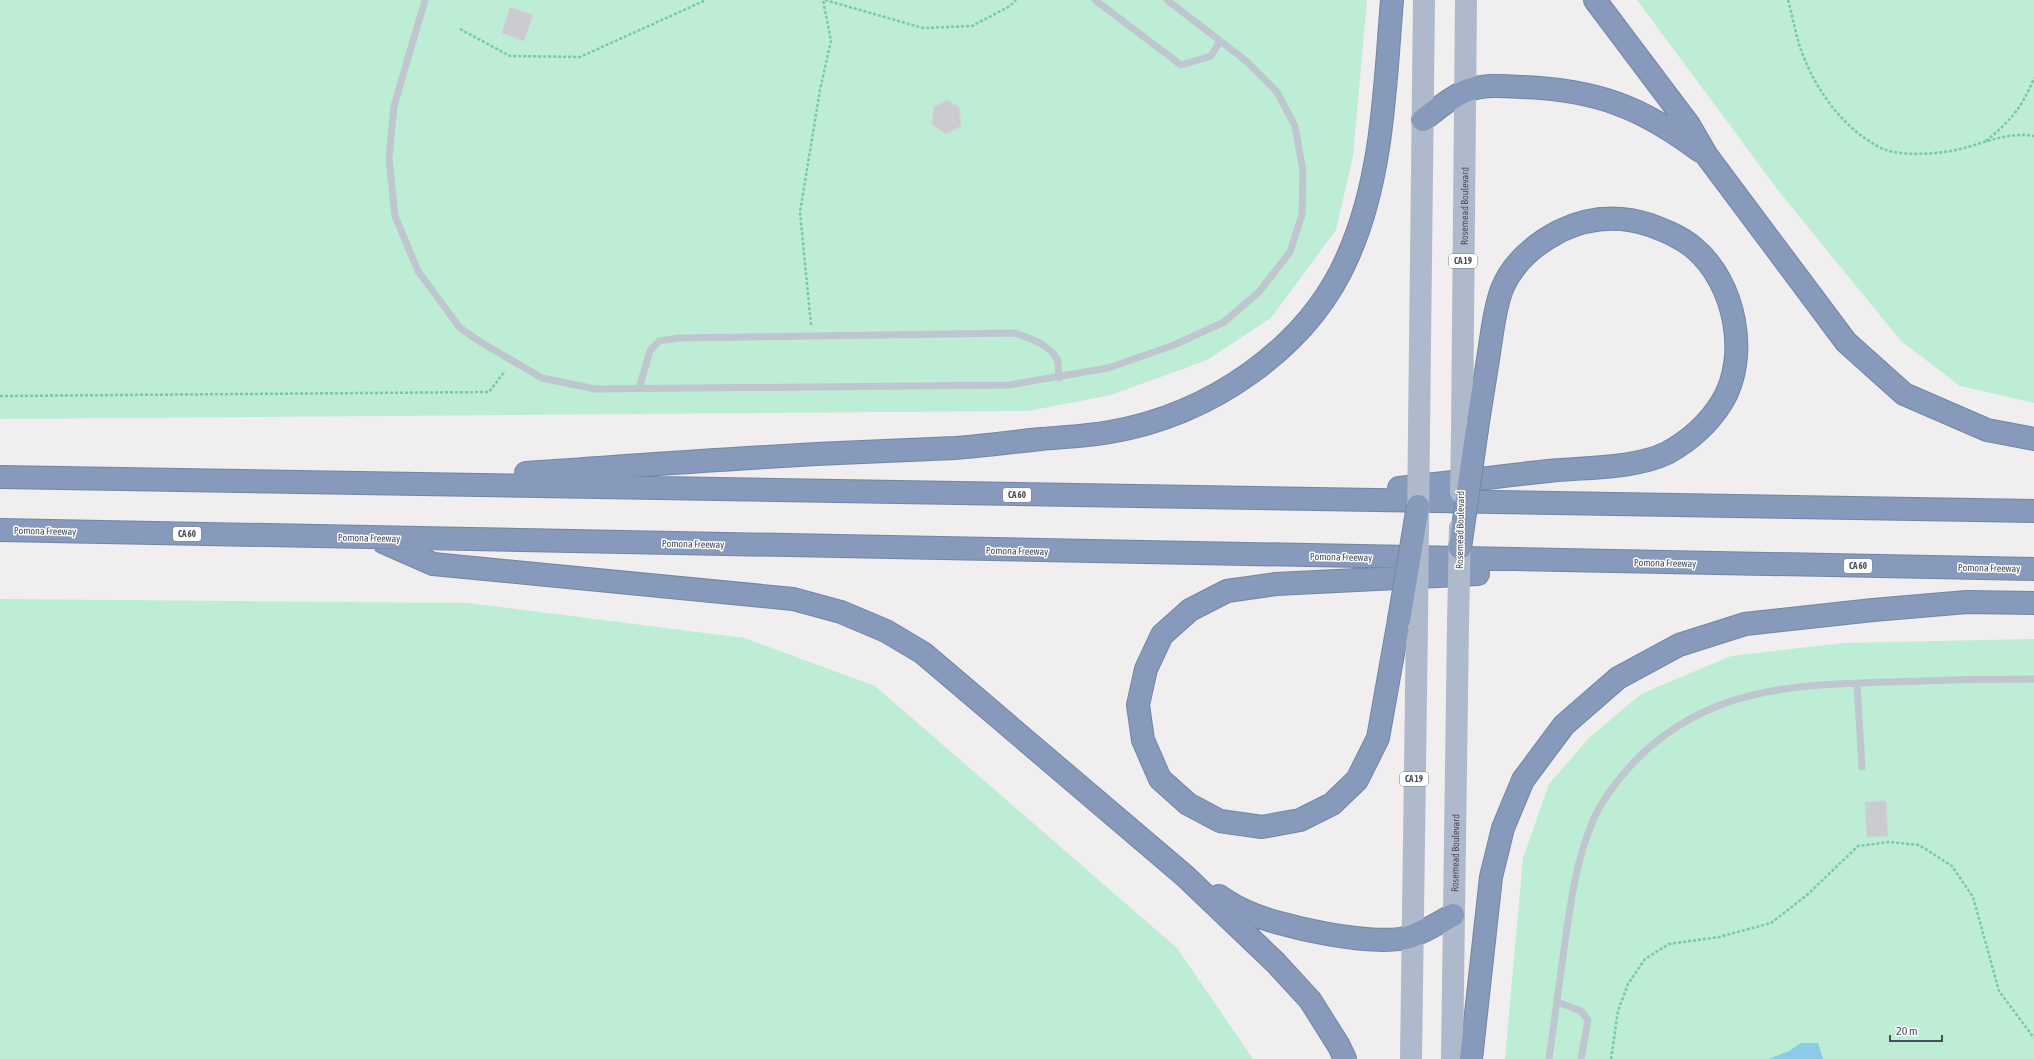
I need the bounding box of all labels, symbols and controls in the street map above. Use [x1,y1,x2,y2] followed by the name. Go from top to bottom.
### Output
[1458,167,1470,245] street label: Rosemead Boulevard
[1449,254,1477,268] road number: CA 19
[1003,488,1031,502] road number: CA 60
[1454,491,1466,569] street label: Rosemead Boulevard
[14,525,76,537] street label: Pomona Freeway
[173,527,201,541] road number: CA 60
[338,532,400,544] street label: Pomona Freeway
[662,538,724,550] street label: Pomona Freeway
[986,545,1048,557] street label: Pomona Freeway
[1310,551,1372,563] street label: Pomona Freeway
[1634,557,1696,569] street label: Pomona Freeway
[1844,559,1872,573] road number: CA 60
[1958,562,2020,574] street label: Pomona Freeway
[1400,772,1428,786] road number: CA 19
[1449,814,1461,892] street label: Rosemead Boulevard
[1890,1017,1942,1043] scale bar
[1896,1024,1918,1038] text: 20 m

